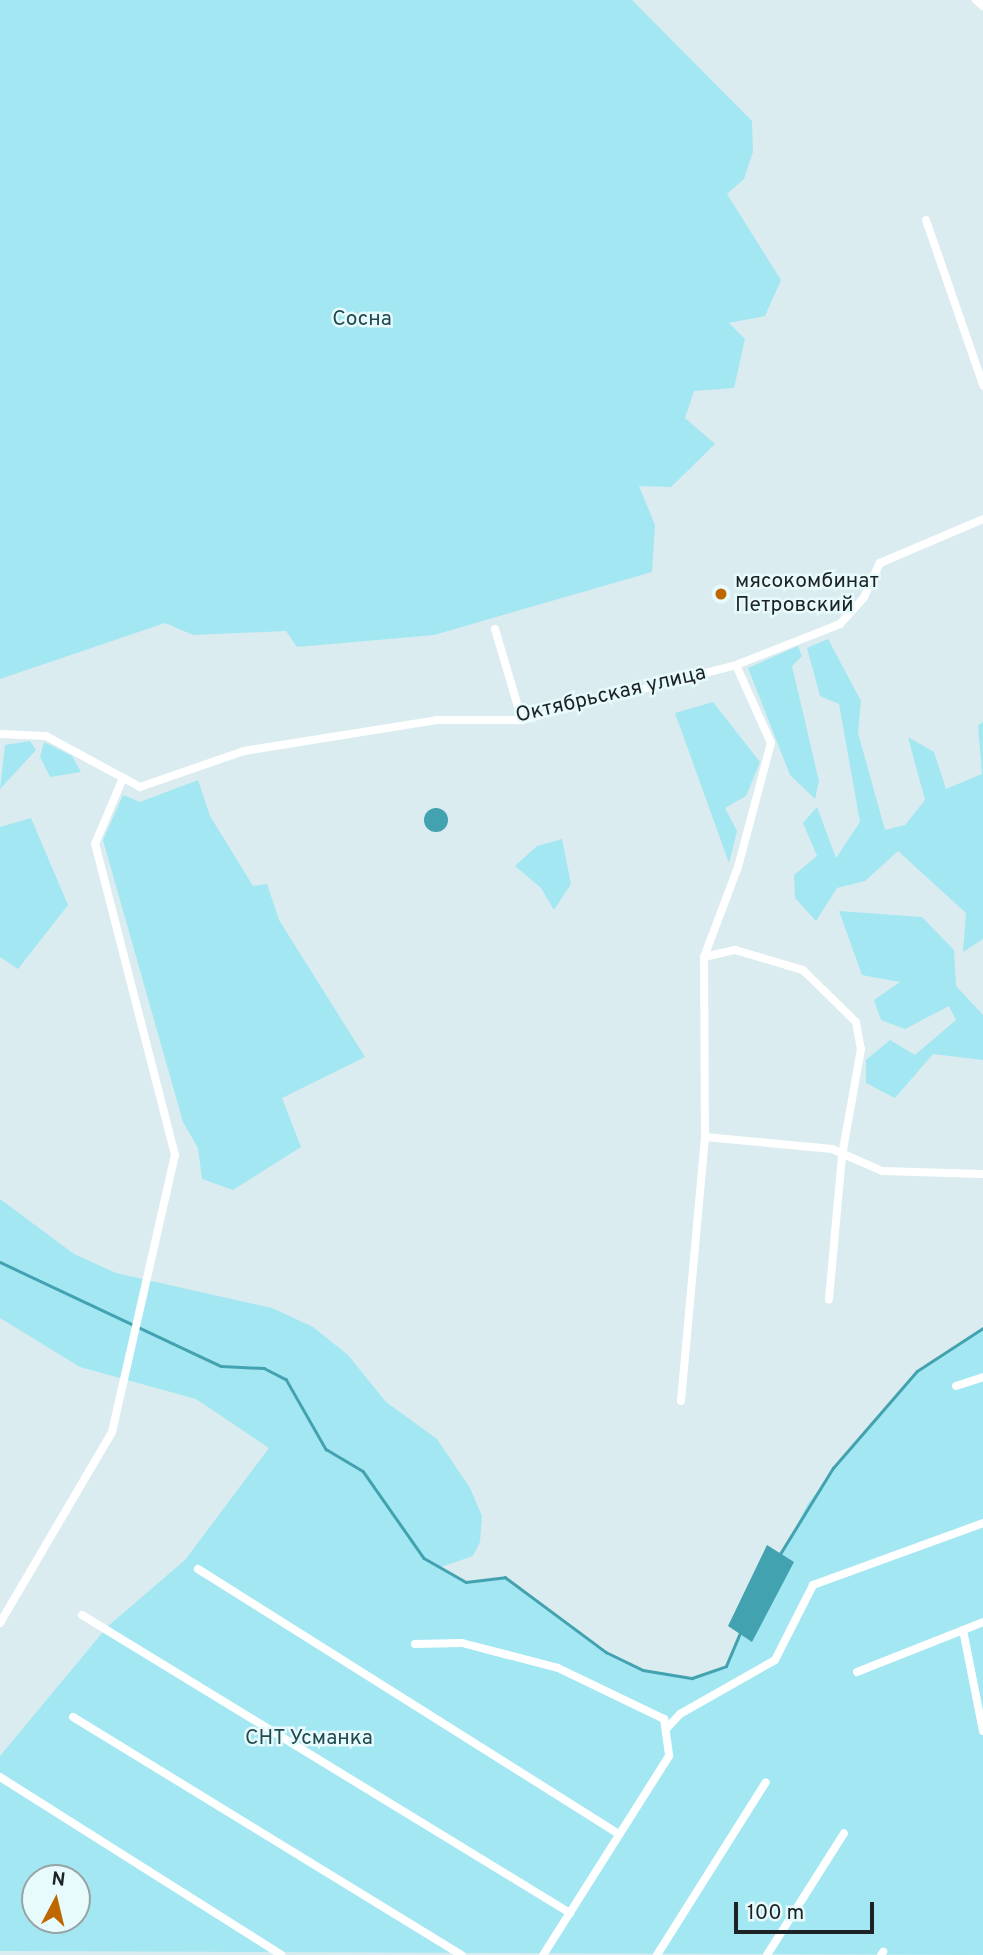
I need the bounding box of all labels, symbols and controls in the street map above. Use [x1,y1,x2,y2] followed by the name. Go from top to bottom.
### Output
[332,307,392,333] park label: Сосна
[735,569,879,619] place label: мясокомбинат Петровский
[713,586,729,602] marker: мясокомбинат Петровский
[513,661,709,729] street label: Октябрьская улица
[245,1726,373,1752] park label: СНТ Усманка
[21,1864,91,1934] north arrow
[50,1867,67,1893] text: N
[738,1888,878,1932] scale bar
[747,1900,804,1927] text: 100 m

